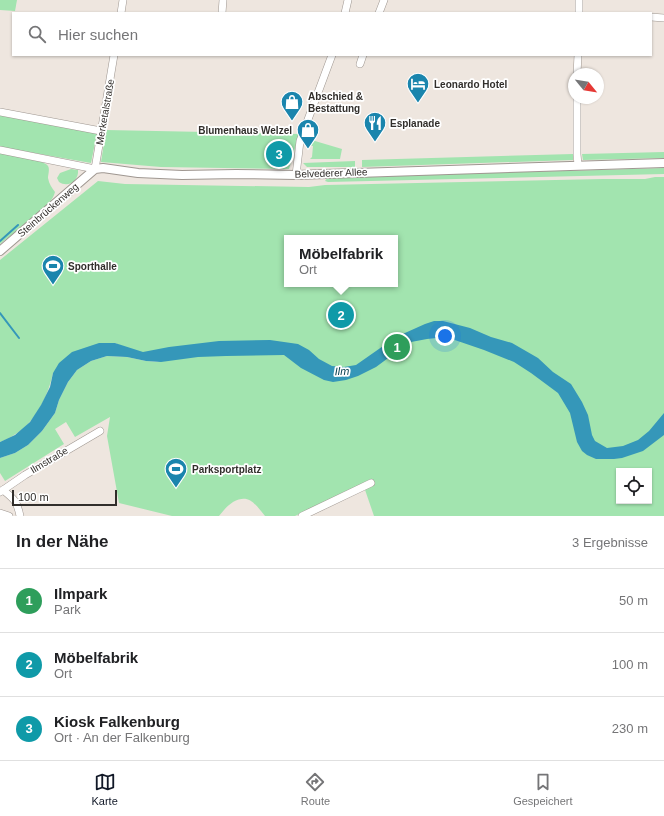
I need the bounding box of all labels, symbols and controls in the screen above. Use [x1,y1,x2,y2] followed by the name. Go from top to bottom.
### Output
[12,12,652,56] search box
[26,23,48,45] icon: search
[58,26,138,43] text: Hier suchen
[568,68,604,104] north arrow
[405,71,431,104] hotel icon: Leonardo Hotel
[94,78,116,146] street label: Merketalstraße
[434,79,508,90] place label: Leonardo Hotel
[279,89,305,122] shop icon: Abschied & Bestattung
[308,91,363,114] place label: Abschied & Bestattung
[362,110,388,143] restaurant icon: Esplanade
[295,117,321,150] shop icon: Blumenhaus Welzel
[390,118,440,129] place label: Esplanade
[198,125,292,136] place label: Blumenhaus Welzel
[266,139,292,169] pin: 3
[294,166,368,180] street label: Belvederer Allee
[15,181,81,239] street label: Steinbrückenweg
[284,235,398,287] popup
[299,245,383,262] text: Möbelfabrik
[40,253,66,286] sports icon: Sporthalle
[68,261,117,272] place label: Sporthalle
[299,262,317,277] text: Ort
[328,300,354,330] pin: 2
[435,326,455,346] your location
[384,332,410,362] pin: 1
[335,365,349,377] water label: Ilm
[28,444,70,475] street label: Ilmstraße
[163,456,189,489] sports icon: Parksportplatz
[192,464,261,475] place label: Parksportplatz
[616,468,652,504] map controls
[616,468,652,504] button: locate
[12,488,117,507] scale bar
[18,491,49,503] text: 100 m
[16,532,109,551] text: In der Nähe
[572,535,648,550] text: 3 Ergebnisse
[54,585,107,602] text: Ilmpark
[25,593,33,608] text: 1
[619,593,648,608] text: 50 m
[54,602,81,617] text: Park
[54,649,138,666] text: Möbelfabrik
[25,657,33,672] text: 2
[612,657,648,672] text: 100 m
[54,666,72,681] text: Ort
[54,713,180,730] text: Kiosk Falkenburg
[25,721,33,736] text: 3
[612,721,648,736] text: 230 m
[54,730,190,745] text: Ort · An der Falkenburg
[92,771,118,807] tab: Karte
[301,771,330,807] tab: Route
[513,771,572,807] tab: Gespeichert

